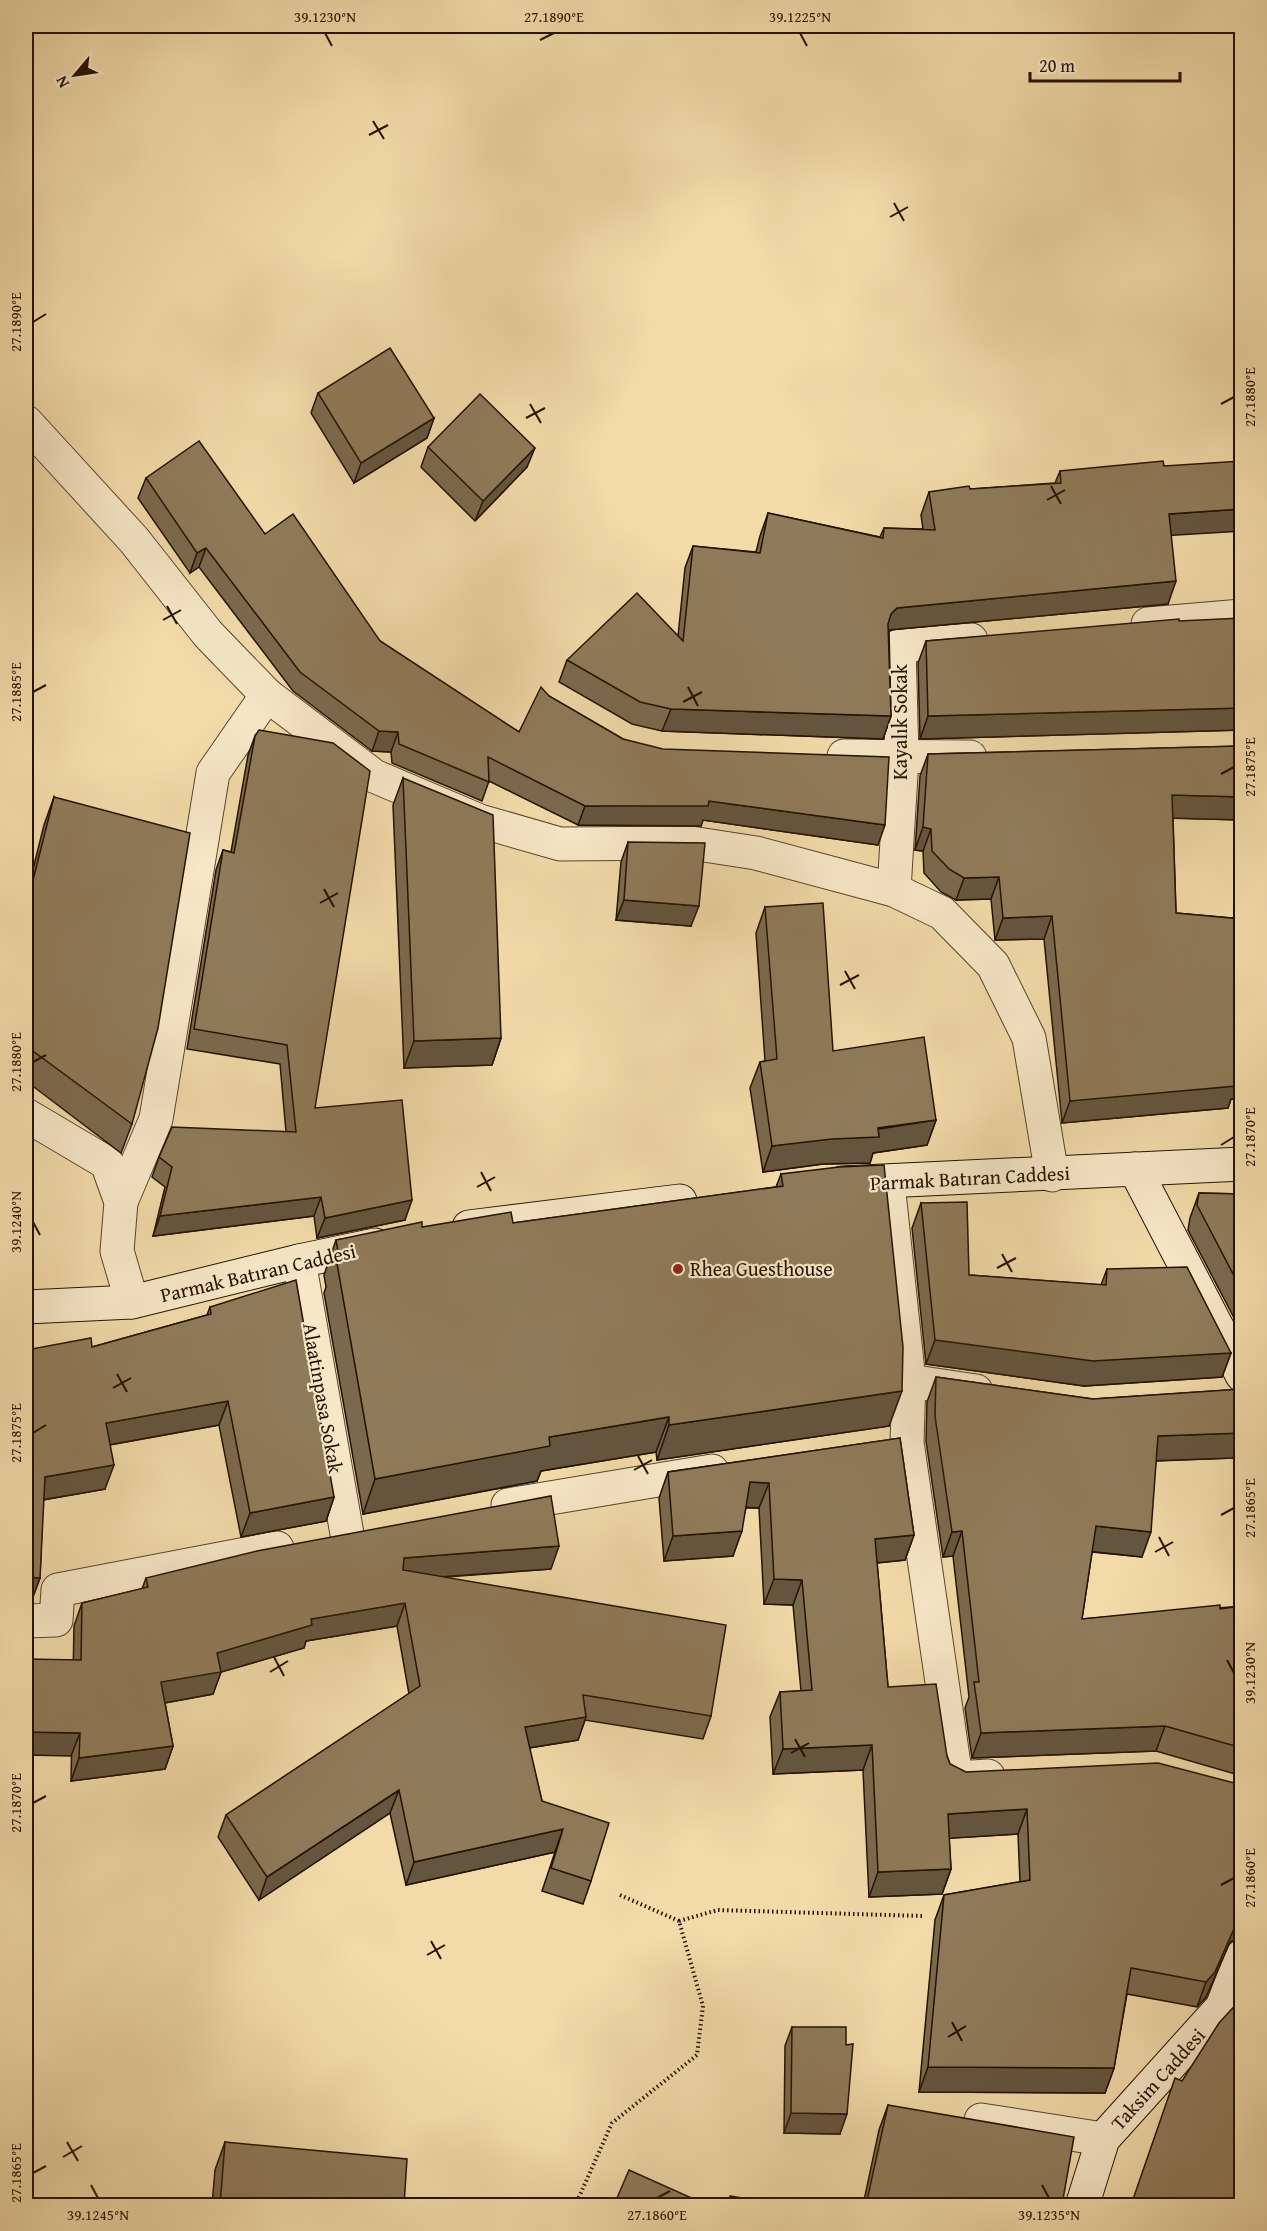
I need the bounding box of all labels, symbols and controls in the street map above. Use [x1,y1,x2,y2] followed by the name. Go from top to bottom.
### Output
[294,6,356,27] text: 39.1230°N
[524,6,584,27] text: 27.1890°E
[769,6,831,27] text: 39.1225°N
[45,45,105,105] north arrow
[1030,45,1180,83] scale bar
[1039,52,1075,79] text: 20 m
[49,72,75,93] text: N
[5,292,26,352] text: 27.1890°E
[1239,367,1260,427] text: 27.1880°E
[5,662,26,722] text: 27.1885°E
[885,663,914,780] street label: Kayalık Sokak
[1239,737,1260,797] text: 27.1875°E
[5,1032,26,1092] text: 27.1880°E
[1239,1107,1260,1167] text: 27.1870°E
[869,1158,1071,1197] street label: Parmak Batıran Caddesi
[5,1191,26,1253] text: 39.1240°N
[157,1236,359,1309] street label: Parmak Batıran Caddesi
[690,1254,833,1283] place label: Rhea Guesthouse
[671,1262,685,1276] marker: Rhea Guesthouse
[296,1320,351,1476] street label: Alaatinpasa Sokak
[5,1403,26,1463] text: 27.1875°E
[1239,1478,1260,1538] text: 27.1865°E
[1239,1642,1260,1704] text: 39.1230°N
[5,1773,26,1833] text: 27.1870°E
[1239,1848,1260,1908] text: 27.1860°E
[1104,2021,1212,2136] street label: Taksim Caddesi
[5,2143,26,2203] text: 27.1865°E
[67,2204,129,2225] text: 39.1245°N
[627,2204,687,2225] text: 27.1860°E
[1018,2204,1080,2225] text: 39.1235°N

